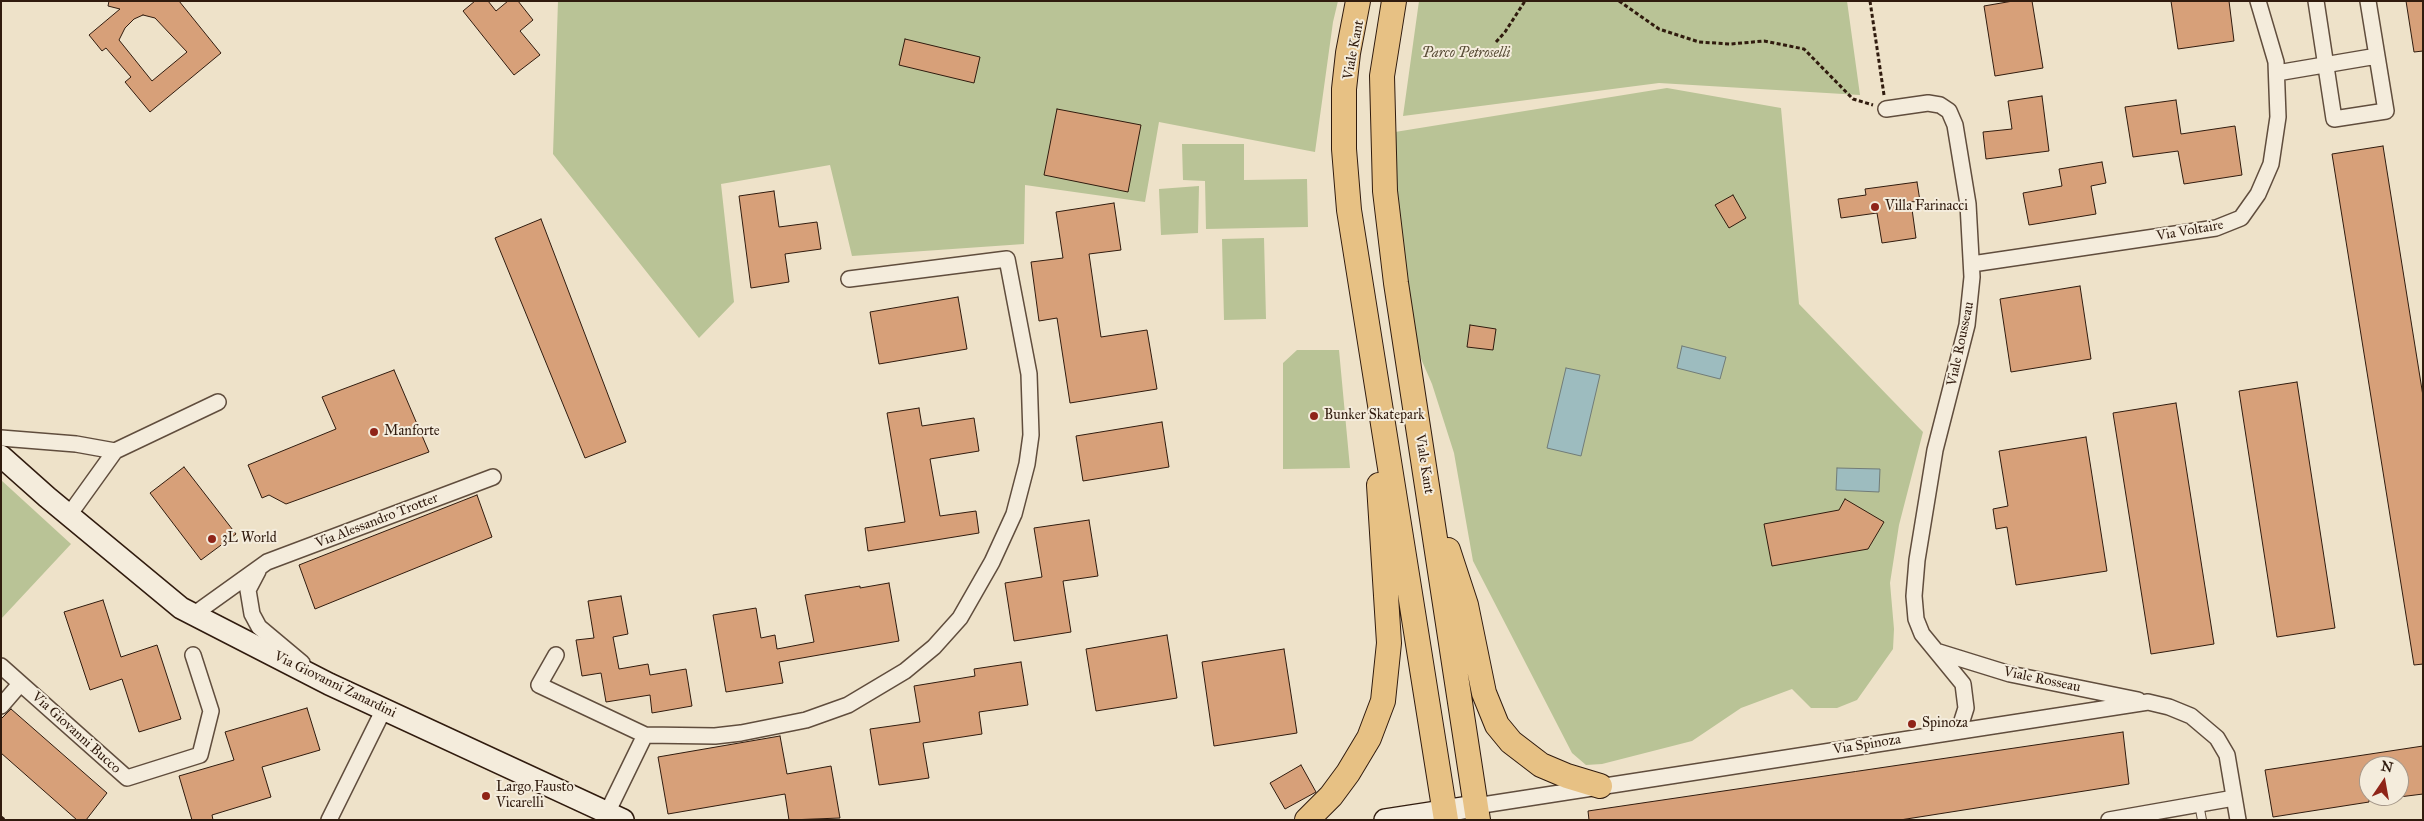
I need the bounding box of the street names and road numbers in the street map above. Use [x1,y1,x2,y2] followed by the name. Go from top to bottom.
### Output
[1340,19,1368,81] street label: Viale Kant
[2155,217,2225,245] street label: Via Voltaire
[1944,300,1978,388] street label: Viale Rousseau
[1411,433,1437,495] street label: Viale Kant
[313,490,441,552] street label: Via Alessandro Trotter
[271,648,399,722] street label: Via Giovanni Zanardini
[2002,664,2082,696] street label: Viale Rosseau
[28,689,124,777] street label: Via Giovanni Bucco
[1832,731,1902,759] street label: Via Spinoza

